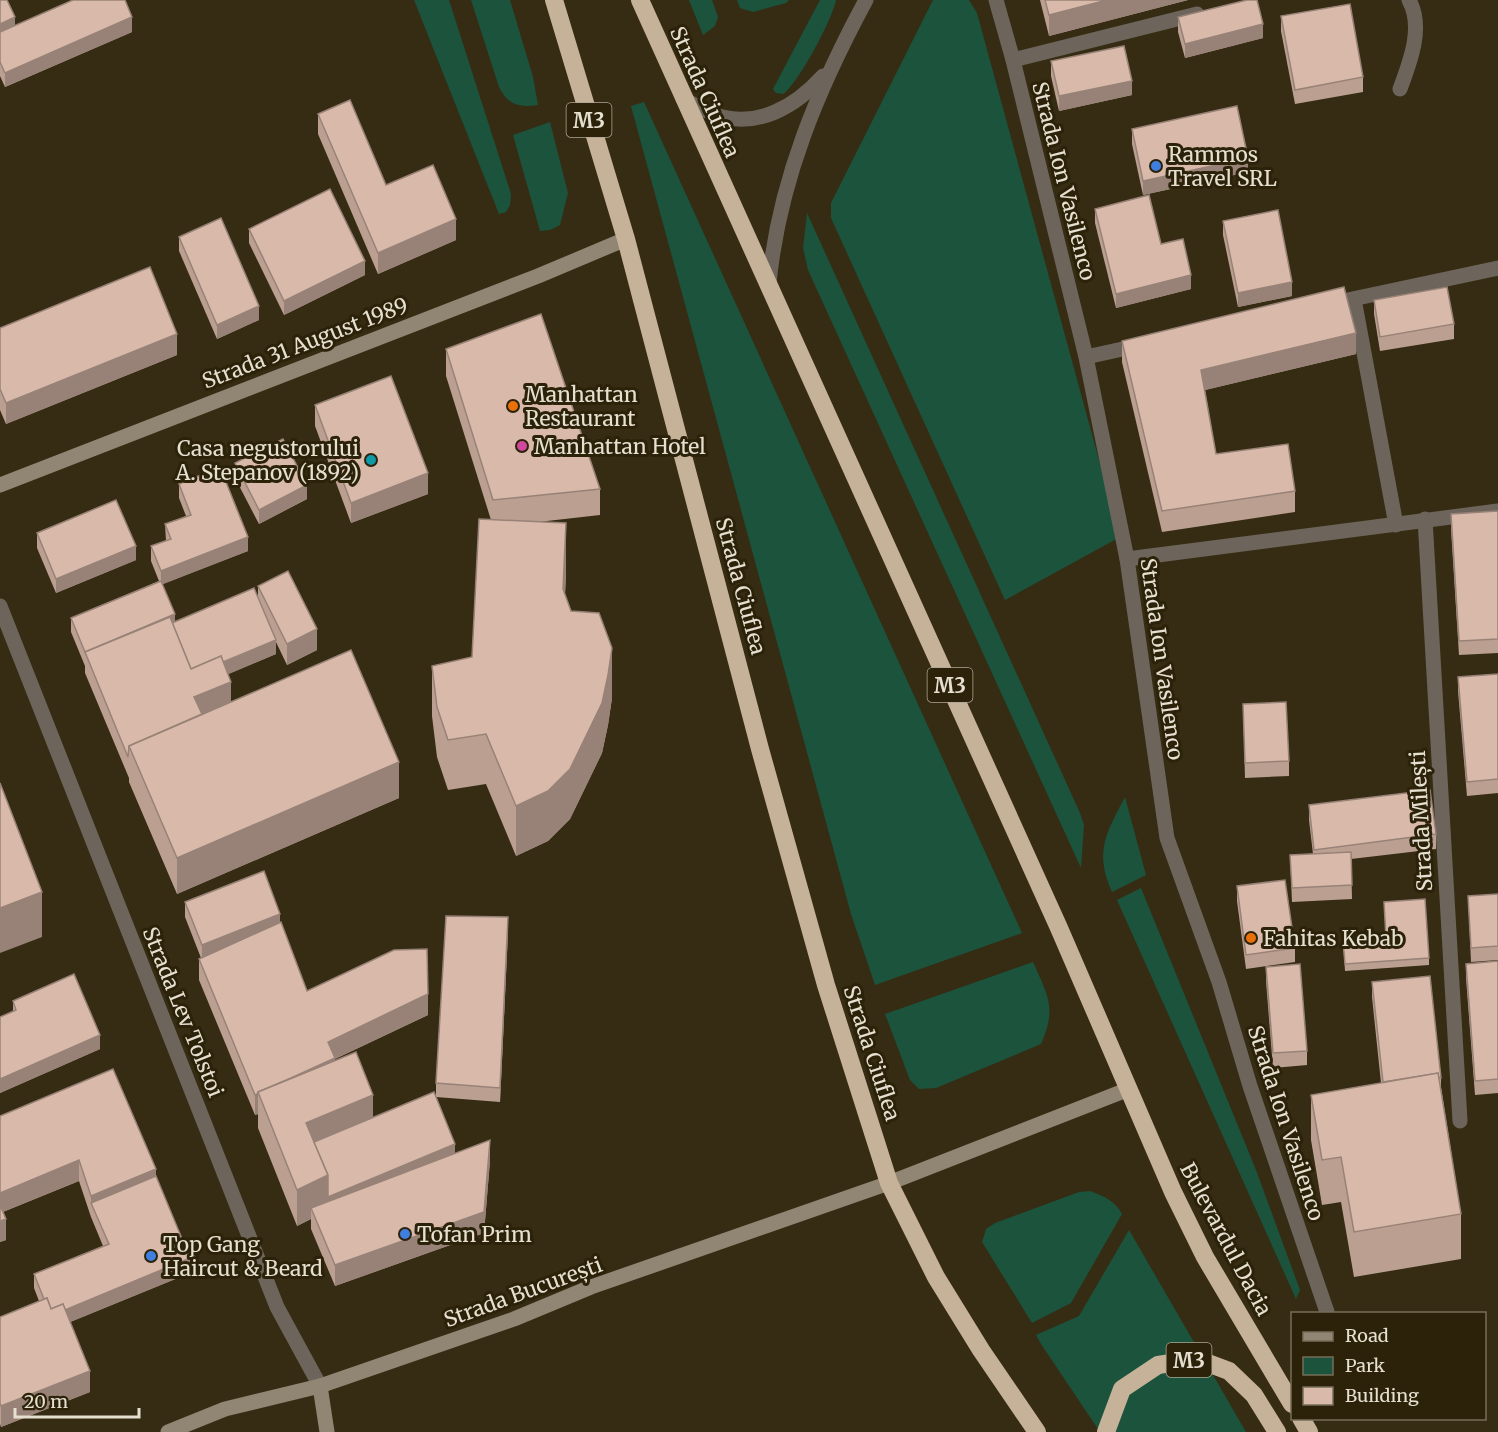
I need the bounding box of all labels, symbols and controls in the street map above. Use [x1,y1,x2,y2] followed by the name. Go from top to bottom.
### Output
[664,22,746,162] street label: Strada Ciuflea
[1026,79,1102,283] street label: Strada Ion Vasilenco
[566,103,612,137] road number: M3
[1168,141,1277,192] place label: Rammos Travel SRL
[1149,159,1163,173] marker: Rammos Travel SRL
[198,291,412,395] street label: Strada 31 August 1989
[525,381,638,432] place label: Manhattan Restaurant
[506,399,520,413] marker: Manhattan Restaurant
[534,433,706,460] place label: Manhattan Hotel
[175,435,359,486] place label: Casa negustorului A. Stepanov (1892)
[515,439,529,453] marker: Manhattan Hotel
[364,453,378,467] marker: Casa negustorului A. Stepanov (1892)
[710,515,772,657] street label: Strada Ciuflea
[1134,556,1190,762] street label: Strada Ion Vasilenco
[928,668,972,702] road number: M3
[1404,750,1438,892] street label: Strada Milești
[137,923,230,1101] street label: Strada Lev Tolstoi
[1263,925,1404,952] place label: Fahitas Kebab
[1244,931,1258,945] marker: Fahitas Kebab
[837,982,907,1124] street label: Strada Ciuflea
[1242,1022,1330,1224] street label: Strada Ion Vasilenco
[1174,1158,1278,1320] street label: Bulevardul Dacia
[417,1221,532,1248] place label: Tofan Prim
[398,1227,412,1241] marker: Tofan Prim
[163,1231,323,1282] place label: Top Gang Haircut & Beard
[144,1249,158,1263] marker: Top Gang Haircut & Beard
[440,1251,606,1333] street label: Strada București
[1291,1312,1486,1420] legend
[1345,1324,1389,1347] text: Road
[1166,1343,1212,1377] road number: M3
[1345,1354,1386,1377] text: Park
[15,1381,140,1419] scale bar
[1345,1384,1419,1407] text: Building
[24,1390,68,1413] text: 20 m

